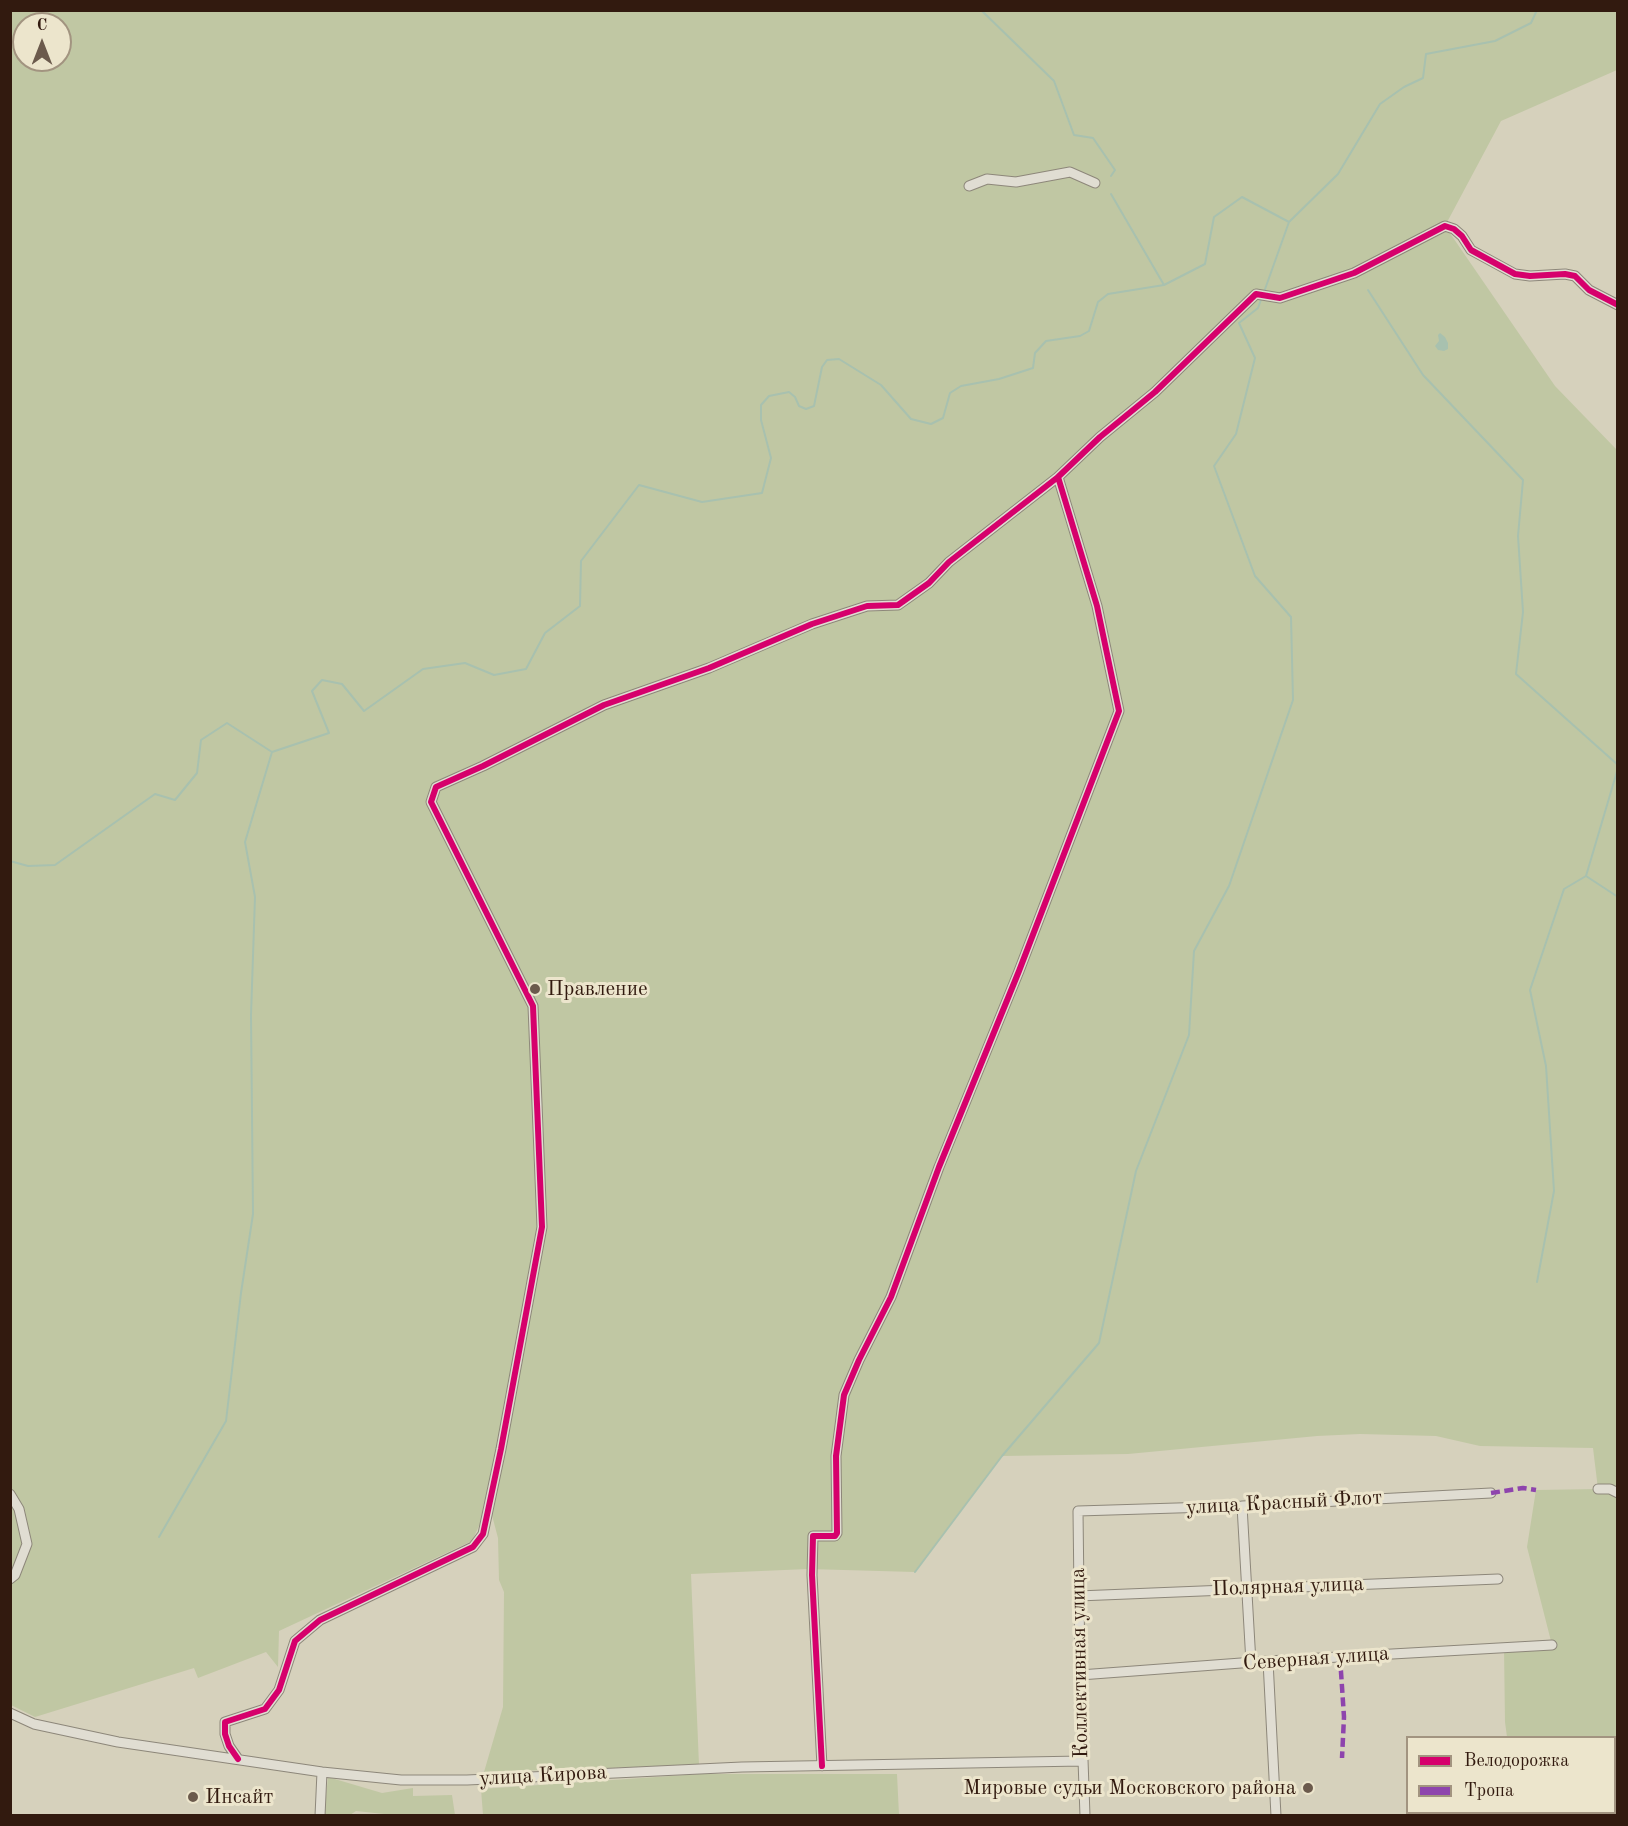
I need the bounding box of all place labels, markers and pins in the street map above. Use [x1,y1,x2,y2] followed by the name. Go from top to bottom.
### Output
[547,976,648,1002] place label: Правление
[528,982,542,996] marker: Правление
[963,1775,1296,1801] place label: Мировые судьи Московского района
[1301,1781,1315,1795] marker: Мировые судьи Московского района
[205,1784,273,1810] place label: Инсайт
[186,1790,200,1804] marker: Инсайт

